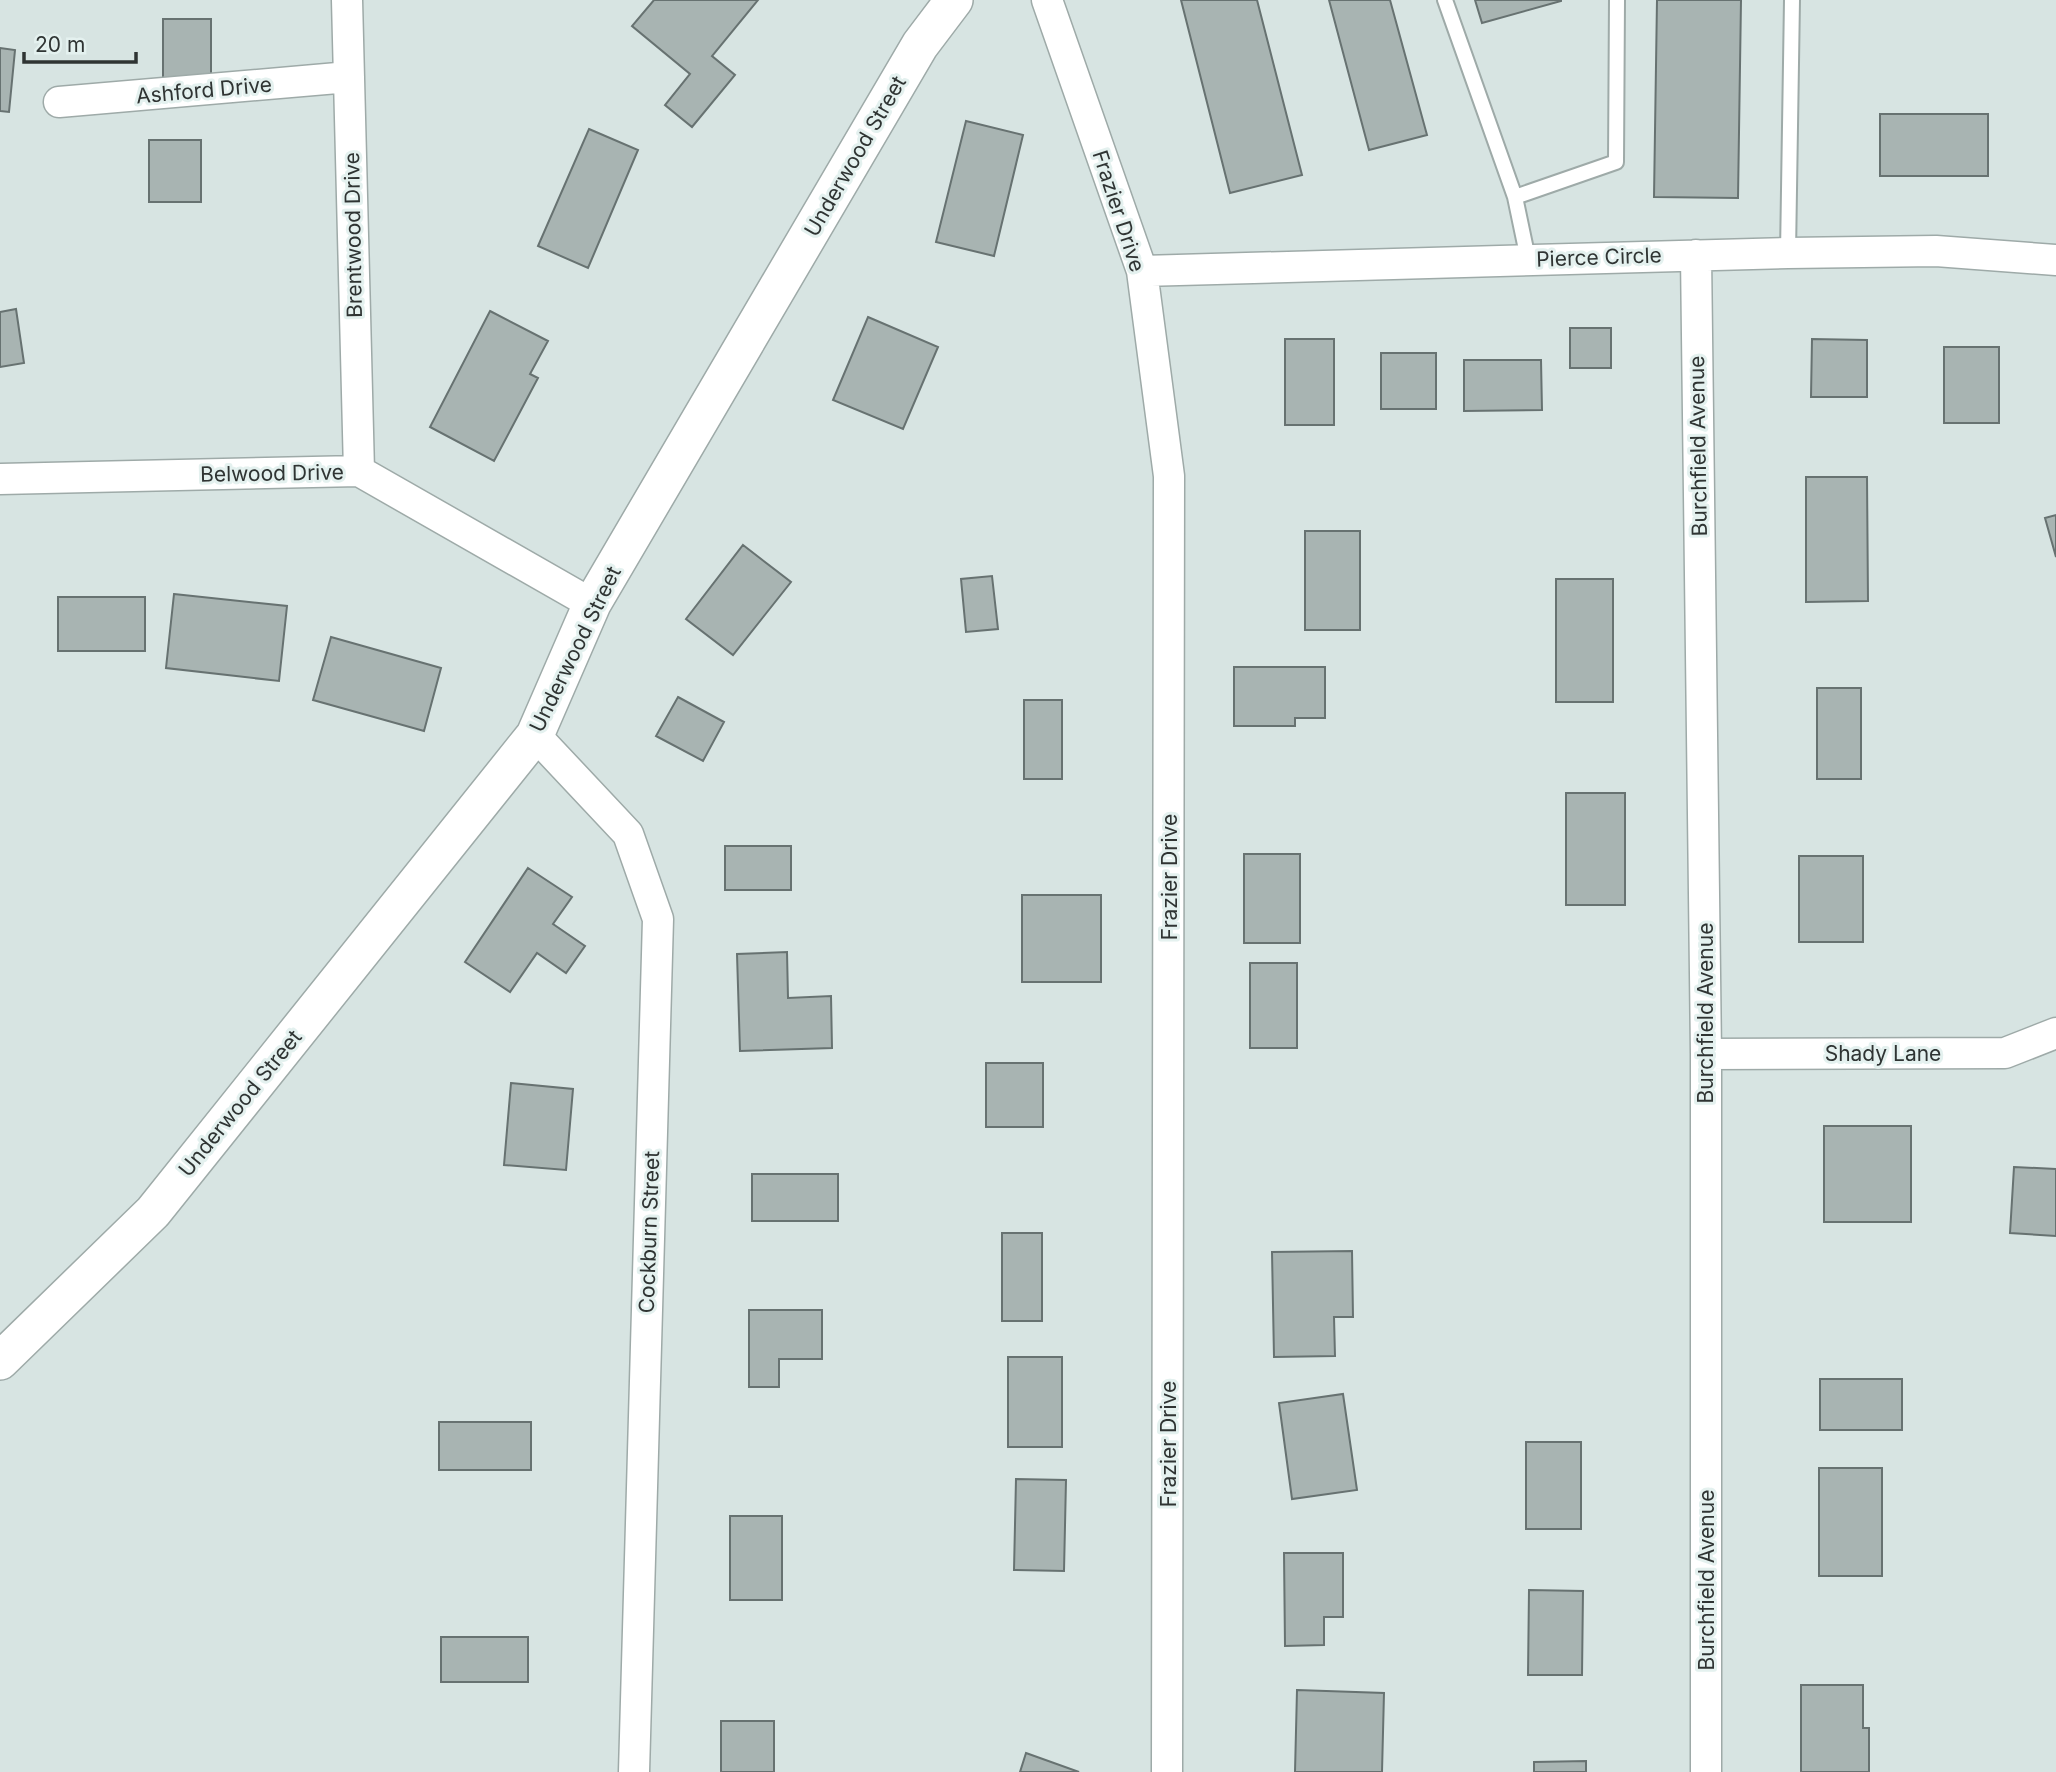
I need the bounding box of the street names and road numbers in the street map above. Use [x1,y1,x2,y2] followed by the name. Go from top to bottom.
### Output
[799,71,911,241] street label: Underwood Street
[135,72,273,108] street label: Ashford Drive
[1088,147,1150,275] street label: Frazier Drive
[339,152,367,318] street label: Brentwood Drive
[1536,242,1662,272] street label: Pierce Circle
[1684,355,1712,537] street label: Burchfield Avenue
[200,459,344,487] street label: Belwood Drive
[524,562,626,736] street label: Underwood Street
[1157,814,1182,940] street label: Frazier Drive
[1693,923,1718,1103] street label: Burchfield Avenue
[173,1025,307,1181] street label: Underwood Street
[1825,1041,1941,1066] street label: Shady Lane
[634,1150,664,1314] street label: Cockburn Street
[1156,1381,1181,1507] street label: Frazier Drive
[1694,1490,1719,1670] street label: Burchfield Avenue

